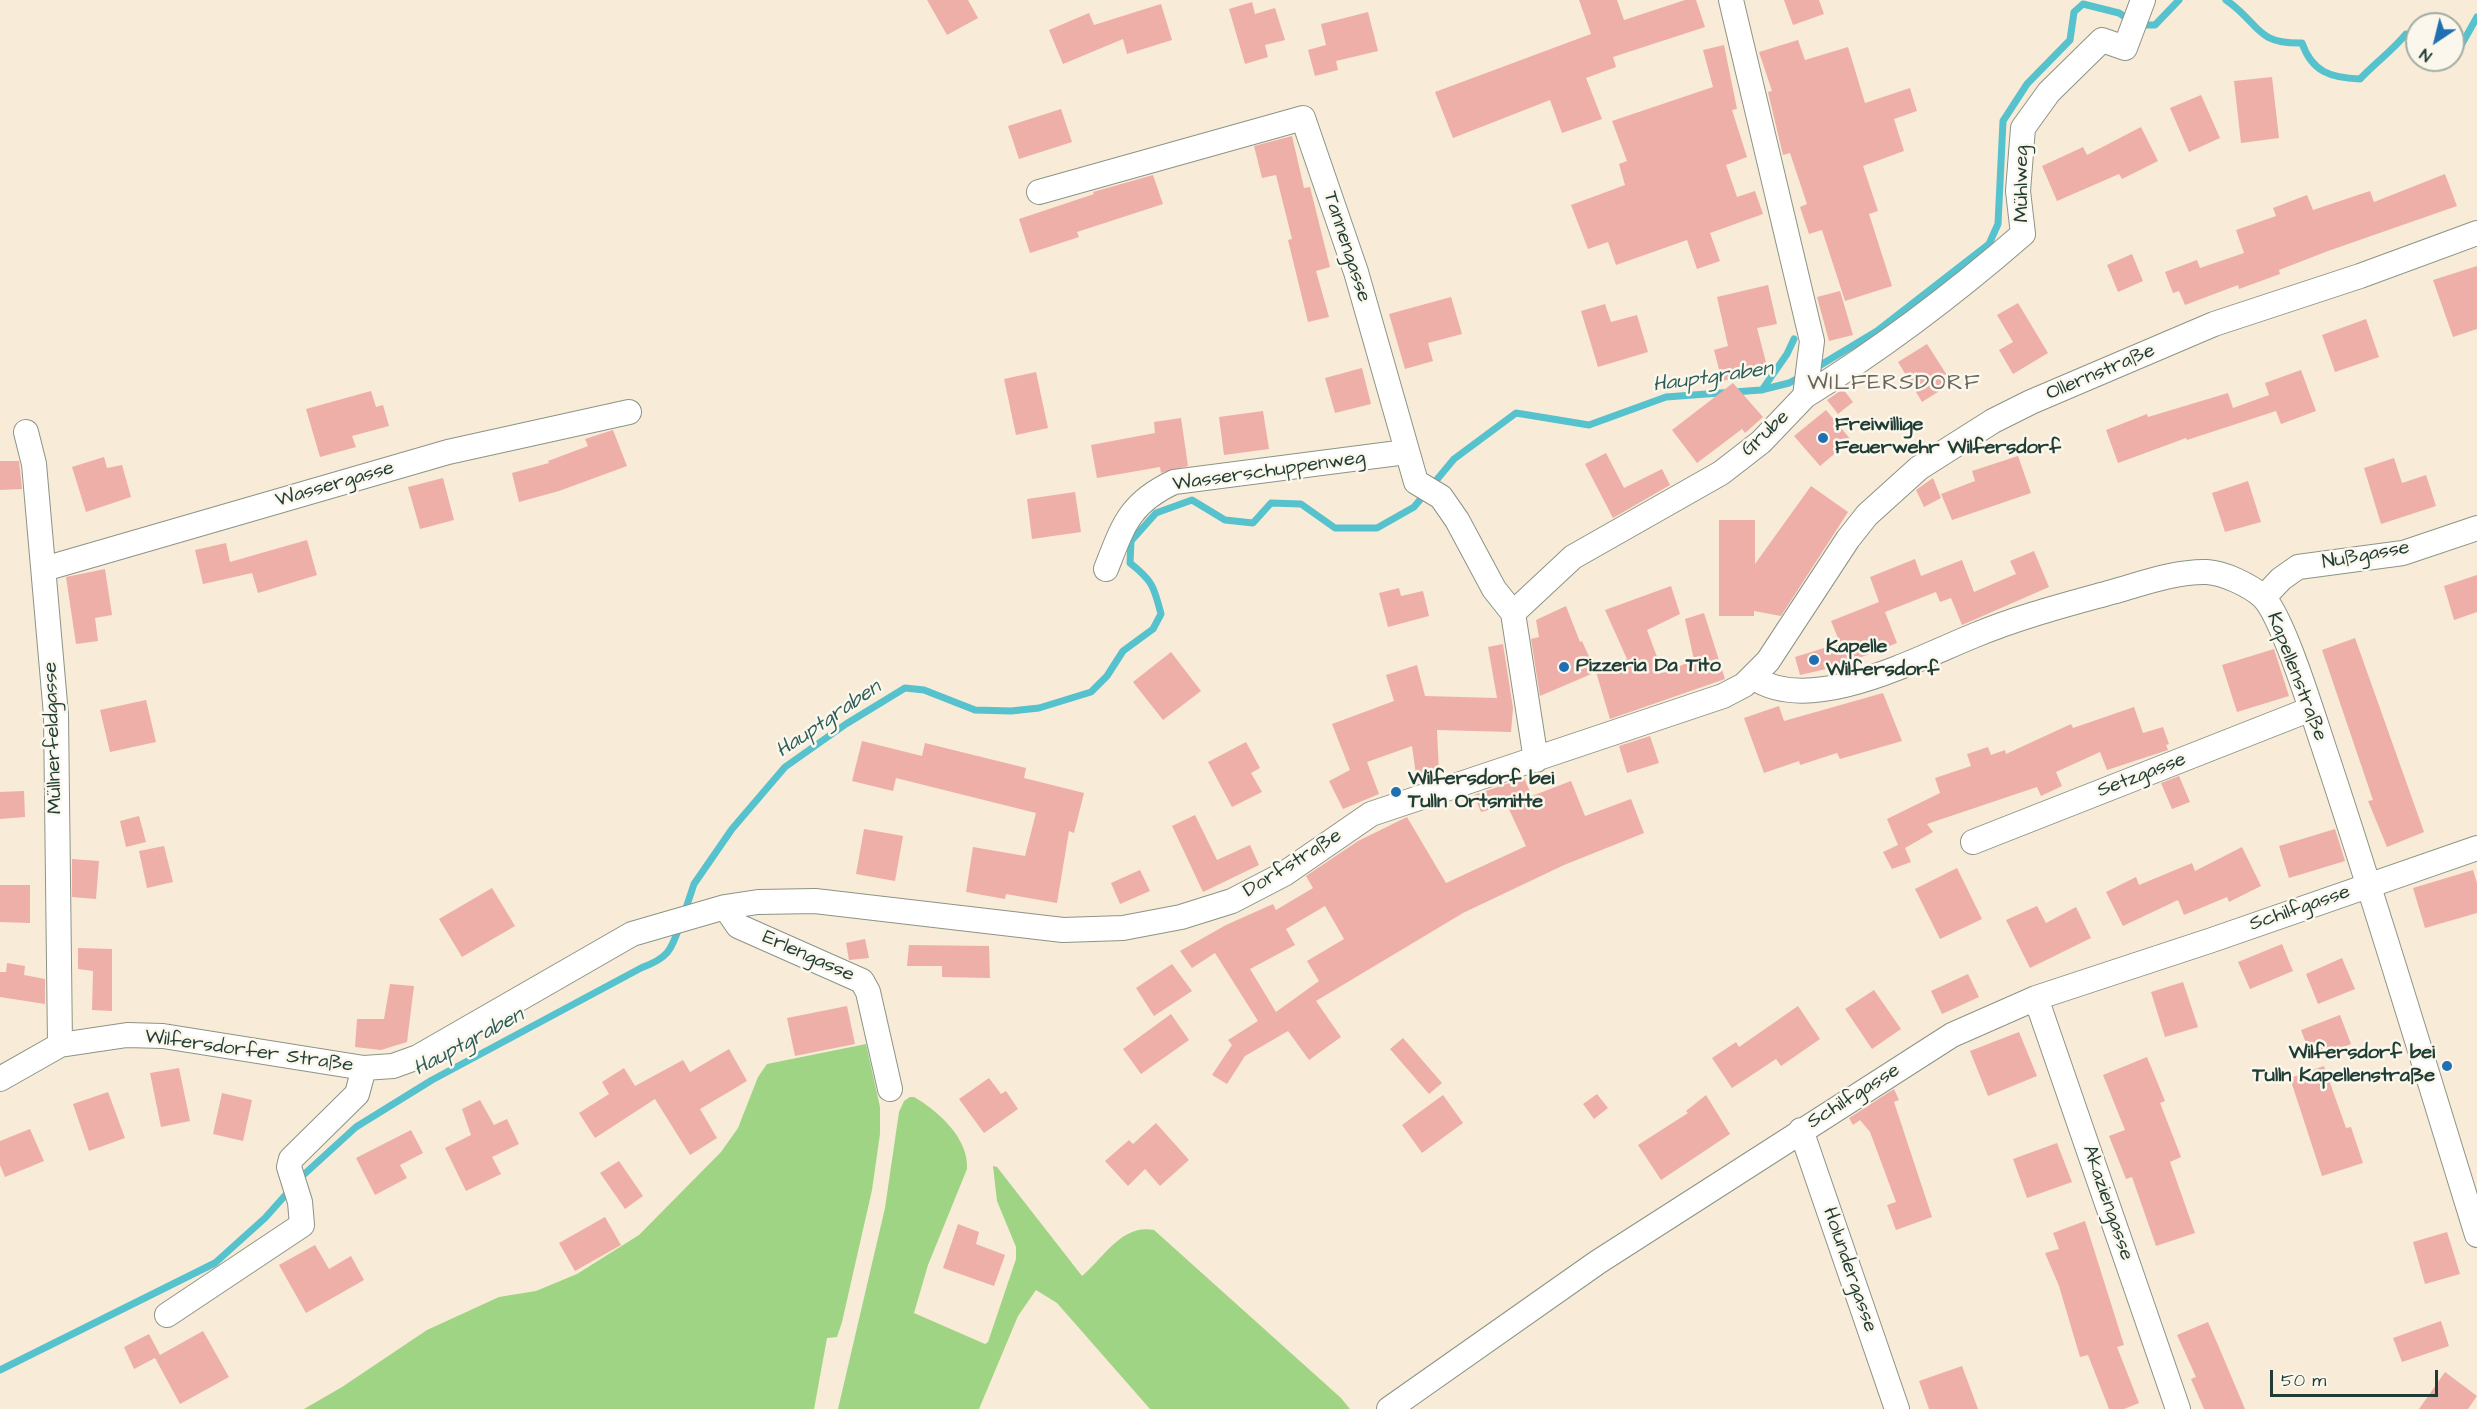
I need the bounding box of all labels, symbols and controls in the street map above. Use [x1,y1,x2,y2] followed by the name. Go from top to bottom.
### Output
[2405,12,2465,72] north arrow
[2415,43,2436,67] text: N
[2011,145,2035,223] street label: Mühlweg
[1317,189,1375,305] street label: Tannengasse
[2043,339,2159,407] street label: Ollernstraße
[1651,357,1775,399] water label: Hauptgraben
[1807,371,1981,397] district label: WILFERSDORF
[1737,406,1795,462] street label: Grube
[1835,414,2061,461] place label: Freiwillige Feuerwehr Wilfersdorf
[1816,431,1830,445] marker: Freiwillige Feuerwehr Wilfersdorf
[1171,447,1367,497] street label: Wasserschuppenweg
[273,457,397,513] street label: Wassergasse
[2320,537,2412,575] street label: Nußgasse
[2260,609,2332,745] street label: Kapellenstraße
[1826,636,1939,683] place label: Kapelle Wilfersdorf
[1807,653,1821,667] marker: Kapelle Wilfersdorf
[1576,655,1721,679] place label: Pizzeria Da Tito
[1557,660,1571,674] marker: Pizzeria Da Tito
[39,661,69,815] street label: Müllnerfeldgasse
[772,676,886,764] water label: Hauptgraben
[2094,748,2190,804] street label: Setzgasse
[1408,768,1554,815] place label: Wilfersdorf bei Tulln Ortsmitte
[1389,785,1403,799] marker: Wilfersdorf bei Tulln Ortsmitte
[1239,824,1347,904] street label: Dorfstraße
[2247,881,2353,937] street label: Schilfgasse
[758,926,858,988] street label: Erlengasse
[410,1003,528,1083] water label: Hauptgraben
[143,1025,355,1079] street label: Wilfersdorfer Straße
[2252,1042,2435,1089] place label: Wilfersdorf bei Tulln Kapellenstraße
[1803,1059,1905,1135] street label: Schilfgasse
[2440,1059,2454,1073] marker: Wilfersdorf bei Tulln Kapellenstraße
[2076,1142,2138,1264] street label: Akaziengasse
[1816,1205,1882,1335] street label: Holundergasse
[2273,1358,2441,1396] scale bar
[2281,1368,2326,1393] text: 50 m

